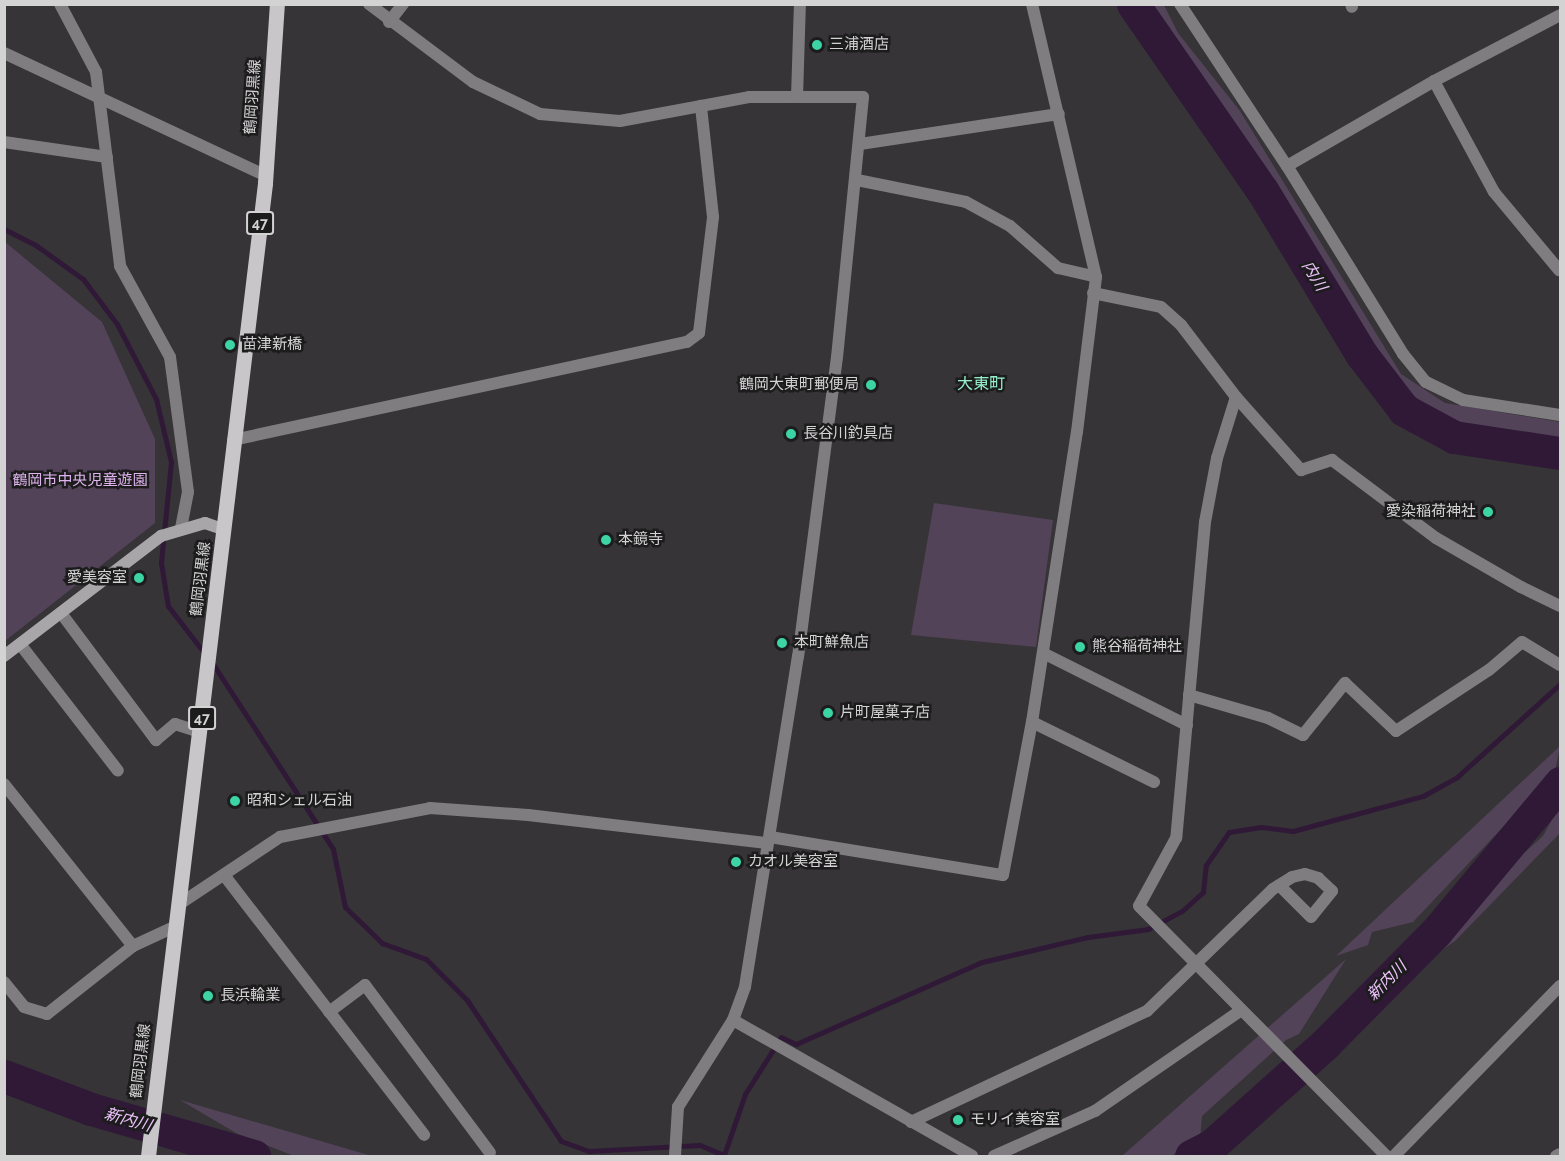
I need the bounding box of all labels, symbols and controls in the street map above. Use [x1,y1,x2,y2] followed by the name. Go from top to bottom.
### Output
[829,36,889,54] place label: 三浦酒店
[810,38,824,52] marker: 三浦酒店
[241,59,265,135] street label: 鶴岡羽黒線
[245,212,275,234] road number: 47
[1298,257,1330,295] water label: 内川
[242,336,302,354] place label: 苗津新橋
[223,338,237,352] marker: 苗津新橋
[957,374,1005,394] district label: 大東町
[739,376,859,394] place label: 鶴岡大東町郵便局
[864,378,878,392] marker: 鶴岡大東町郵便局
[803,425,893,443] place label: 長谷川釣具店
[784,427,798,441] marker: 長谷川釣具店
[13,472,147,490] park label: 鶴岡市中央児童遊園
[1386,503,1476,521] place label: 愛染稲荷神社
[1481,505,1495,519] marker: 愛染稲荷神社
[618,531,663,549] place label: 本鏡寺
[599,533,613,547] marker: 本鏡寺
[187,541,215,617] street label: 鶴岡羽黒線
[67,569,127,587] place label: 愛美容室
[132,571,146,585] marker: 愛美容室
[794,634,869,652] place label: 本町鮮魚店
[775,636,789,650] marker: 本町鮮魚店
[1092,638,1182,656] place label: 熊谷稲荷神社
[1073,640,1087,654] marker: 熊谷稲荷神社
[840,704,930,722] place label: 片町屋菓子店
[821,706,835,720] marker: 片町屋菓子店
[187,707,217,729] road number: 47
[247,792,352,810] place label: 昭和シェル石油
[228,794,242,808] marker: 昭和シェル石油
[748,853,838,871] place label: カオル美容室
[729,855,743,869] marker: カオル美容室
[1363,957,1411,1005] water label: 新内川
[220,987,280,1005] place label: 長浜輪業
[201,989,215,1003] marker: 長浜輪業
[127,1023,155,1099] street label: 鶴岡羽黒線
[102,1104,154,1136] water label: 新内川
[970,1111,1060,1129] place label: モリイ美容室
[951,1113,965,1127] marker: モリイ美容室

